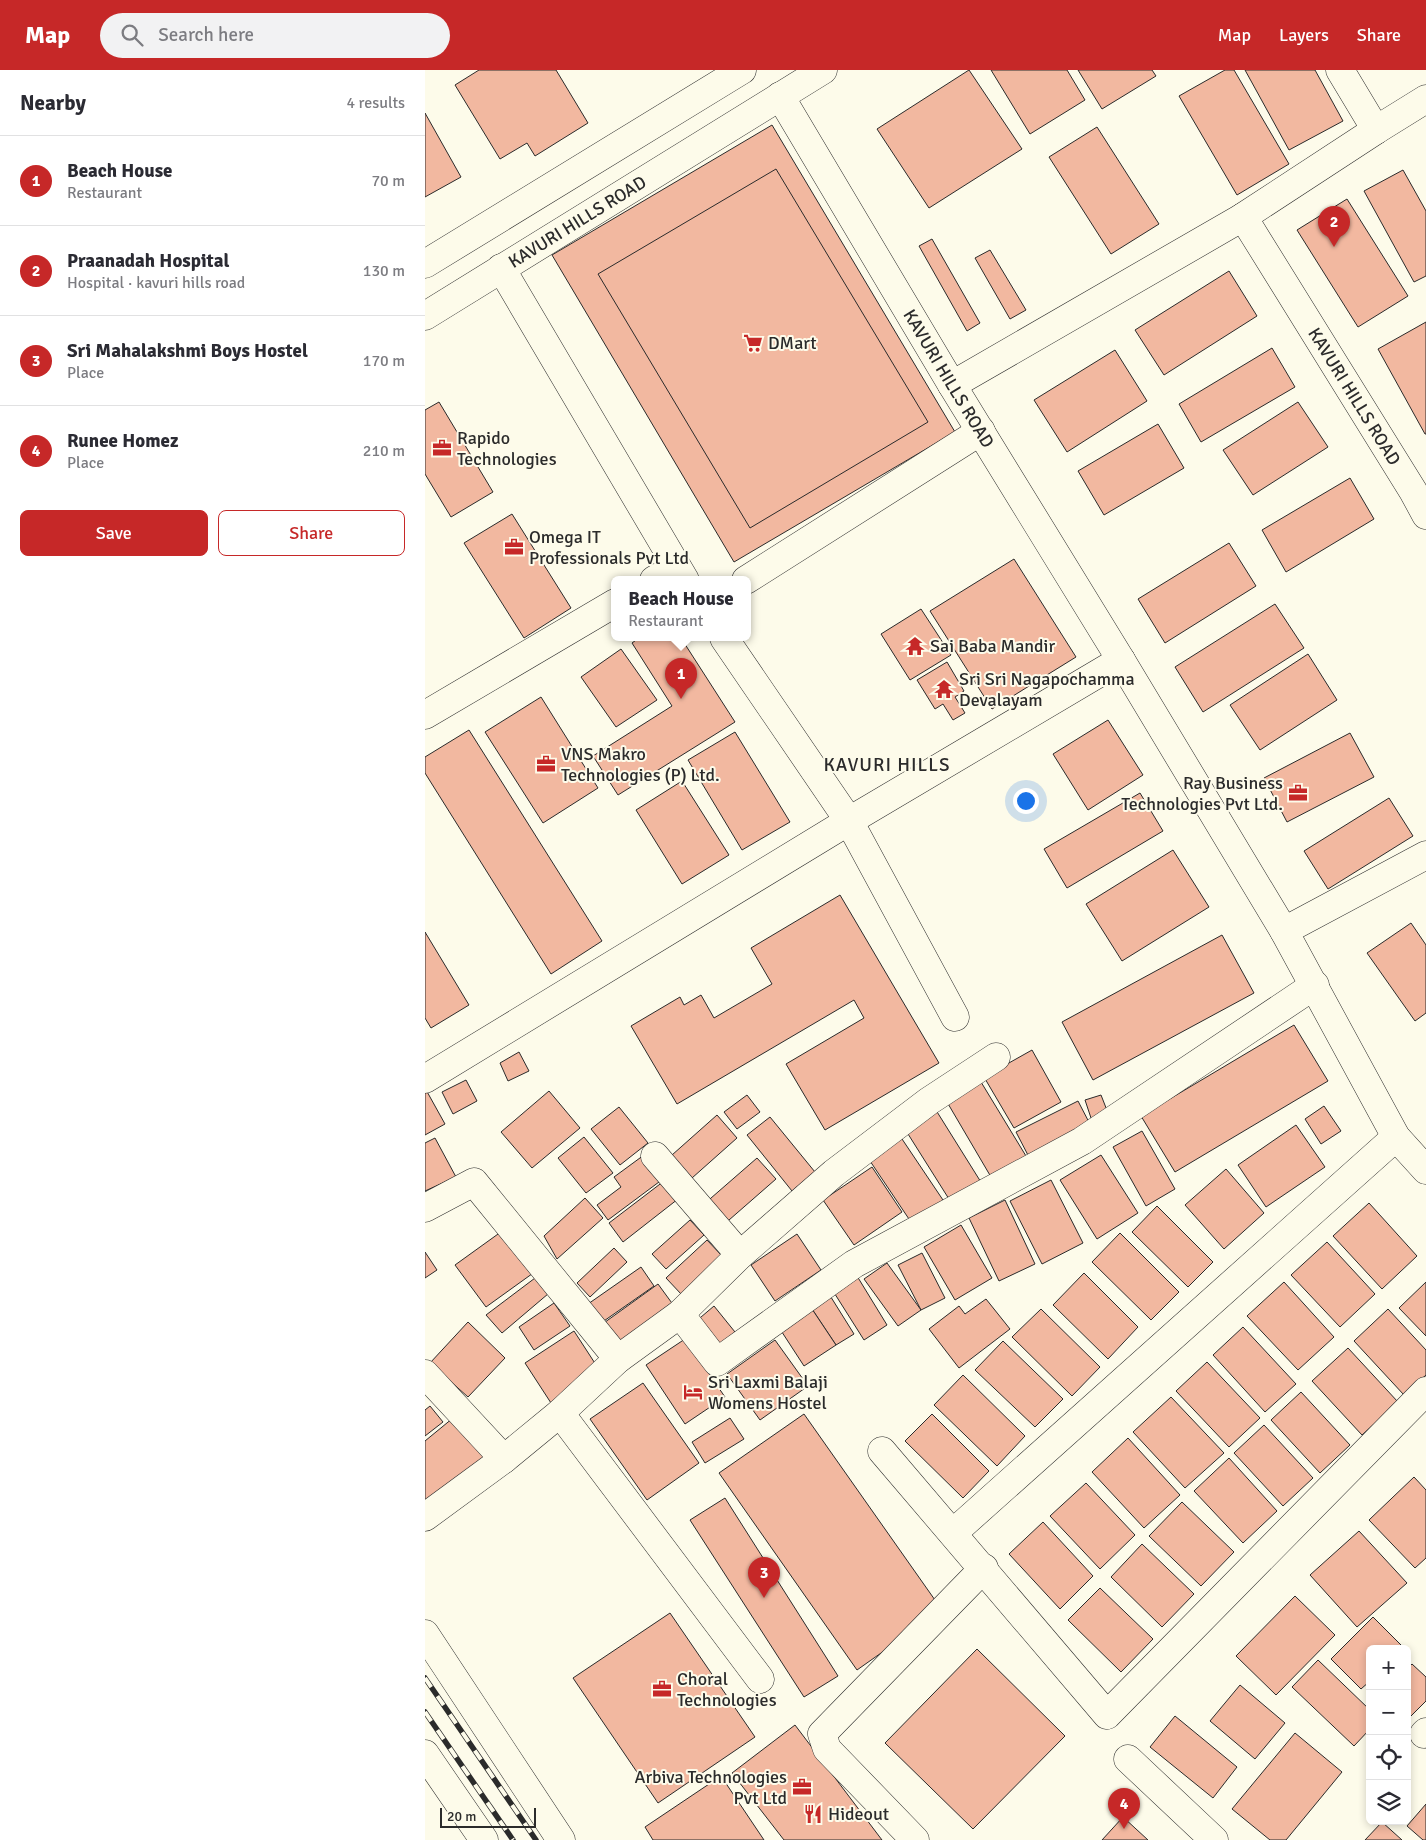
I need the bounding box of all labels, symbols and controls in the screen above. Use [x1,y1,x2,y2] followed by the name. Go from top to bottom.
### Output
[100,13,450,58] search box
[25,20,70,50] text: Map
[118,21,146,49] icon: search
[158,23,254,47] text: Search here
[1218,24,1251,46] text: Map
[1279,24,1329,46] text: Layers
[1357,24,1401,46] text: Share
[20,90,86,116] text: Nearby
[346,93,405,113] text: 4 results
[67,159,173,183] text: Beach House
[32,171,40,191] text: 1
[371,171,405,191] text: 70 m
[504,171,650,273] street label: KAVURI HILLS ROAD
[67,183,142,203] text: Restaurant
[1318,206,1350,247] pin: 2
[67,249,229,273] text: Praanadah Hospital
[32,261,40,281] text: 2
[363,261,405,281] text: 130 m
[67,273,245,293] text: Hospital · kavuri hills road
[898,305,999,452] street label: KAVURI HILLS ROAD
[1303,323,1405,469] street label: KAVURI HILLS ROAD
[742,332,764,354] supermarket icon: DMart
[768,332,817,354] place label: DMart
[67,339,308,363] text: Sri Mahalakshmi Boys Hostel
[32,351,40,371] text: 3
[363,351,405,371] text: 170 m
[67,363,104,383] text: Place
[457,427,557,470] place label: Rapido Technologies
[67,429,179,453] text: Runee Homez
[431,437,453,459] office icon: Rapido Technologies
[32,441,40,461] text: 4
[363,441,405,461] text: 210 m
[67,453,104,473] text: Place
[20,510,208,556] button: Save
[218,510,405,556] button: Share
[529,526,689,569] place label: Omega IT Professionals Pvt Ltd
[503,536,525,558] office icon: Omega IT Professionals Pvt Ltd
[611,576,751,641] popup
[628,587,734,611] text: Beach House
[628,611,703,631] text: Restaurant
[904,635,926,657] temple icon: Sai Baba Mandir
[930,635,1055,657] place label: Sai Baba Mandir
[665,658,697,699] pin: 1
[959,668,1135,711] place label: Sri Sri Nagapochamma Devalayam
[933,678,955,700] temple icon: Sri Sri Nagapochamma Devalayam
[561,743,720,786] place label: VNS Makro Technologies (P) Ltd.
[535,753,557,775] office icon: VNS Makro Technologies (P) Ltd.
[823,753,951,777] district label: KAVURI HILLS
[1121,772,1283,815] place label: Ray Business Technologies Pvt Ltd.
[1287,782,1309,804] office icon: Ray Business Technologies Pvt Ltd.
[1013,788,1039,814] your location
[708,1371,828,1414] place label: Sri Laxmi Balaji Womens Hostel
[682,1381,704,1403] hotel icon: Sri Laxmi Balaji Womens Hostel
[748,1557,780,1598] pin: 3
[1366,1645,1411,1825] map controls
[1366,1645,1411,1690] button: +
[677,1668,777,1711] place label: Choral Technologies
[651,1678,673,1700] office icon: Choral Technologies
[1366,1690,1411,1735] button: −
[1366,1735,1411,1780] button: locate
[634,1766,787,1809] place label: Arbiva Technologies Pvt Ltd
[791,1776,813,1798] office icon: Arbiva Technologies Pvt Ltd
[1366,1780,1411,1825] button: layers
[1108,1788,1140,1829] pin: 4
[802,1803,824,1825] restaurant icon: Hideout
[828,1803,889,1825] place label: Hideout
[440,1805,536,1828] scale bar
[447,1808,476,1825] text: 20 m

